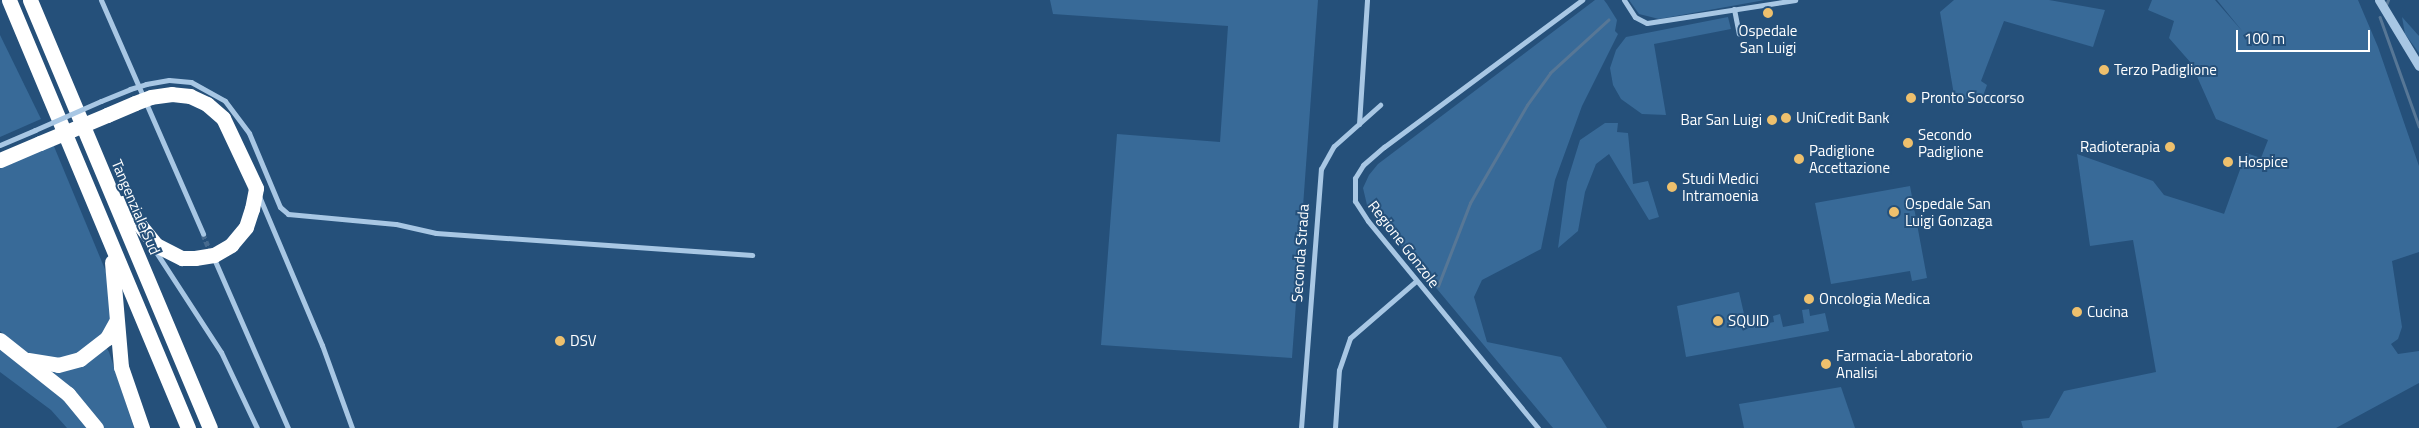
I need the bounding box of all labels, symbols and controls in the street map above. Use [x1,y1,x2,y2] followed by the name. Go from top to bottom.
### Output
[1762,7,1774,19] marker: Ospedale San Luigi
[2239,20,2373,52] scale bar
[1739,21,1797,56] place label: Ospedale San Luigi
[2244,27,2285,50] text: 100 m
[2114,61,2217,79] place label: Terzo Padiglione
[2098,64,2110,76] marker: Terzo Padiglione
[1921,89,2024,107] place label: Pronto Soccorso
[1905,92,1917,104] marker: Pronto Soccorso
[1796,109,1889,127] place label: UniCredit Bank
[1680,111,1762,129] place label: Bar San Luigi
[1780,112,1792,124] marker: UniCredit Bank
[1766,114,1778,126] marker: Bar San Luigi
[1918,125,1984,160] place label: Secondo Padiglione
[1902,137,1914,149] marker: Secondo Padiglione
[2080,138,2160,156] place label: Radioterapia
[1809,141,1890,176] place label: Padiglione Accettazione
[2164,141,2176,153] marker: Radioterapia
[1793,153,1805,165] marker: Padiglione Accettazione
[2238,153,2288,171] place label: Hospice
[2222,156,2234,168] marker: Hospice
[108,157,164,257] street label: Tangenziale Sud
[1682,169,1759,204] place label: Studi Medici Intramoenia
[1666,181,1678,193] marker: Studi Medici Intramoenia
[1905,194,1992,229] place label: Ospedale San Luigi Gonzaga
[1364,197,1444,291] street label: Regione Gonzole
[1288,203,1312,303] street label: Seconda Strada
[1887,205,1901,219] marker: Ospedale San Luigi Gonzaga
[1819,290,1930,308] place label: Oncologia Medica
[1803,293,1815,305] marker: Oncologia Medica
[2087,303,2128,321] place label: Cucina
[2071,306,2083,318] marker: Cucina
[1728,312,1769,330] place label: SQUID
[1712,315,1724,327] marker: SQUID
[570,332,596,350] place label: DSV
[554,335,566,347] marker: DSV
[1836,346,1973,381] place label: Farmacia-Laboratorio Analisi
[1820,358,1832,370] marker: Farmacia-Laboratorio Analisi

